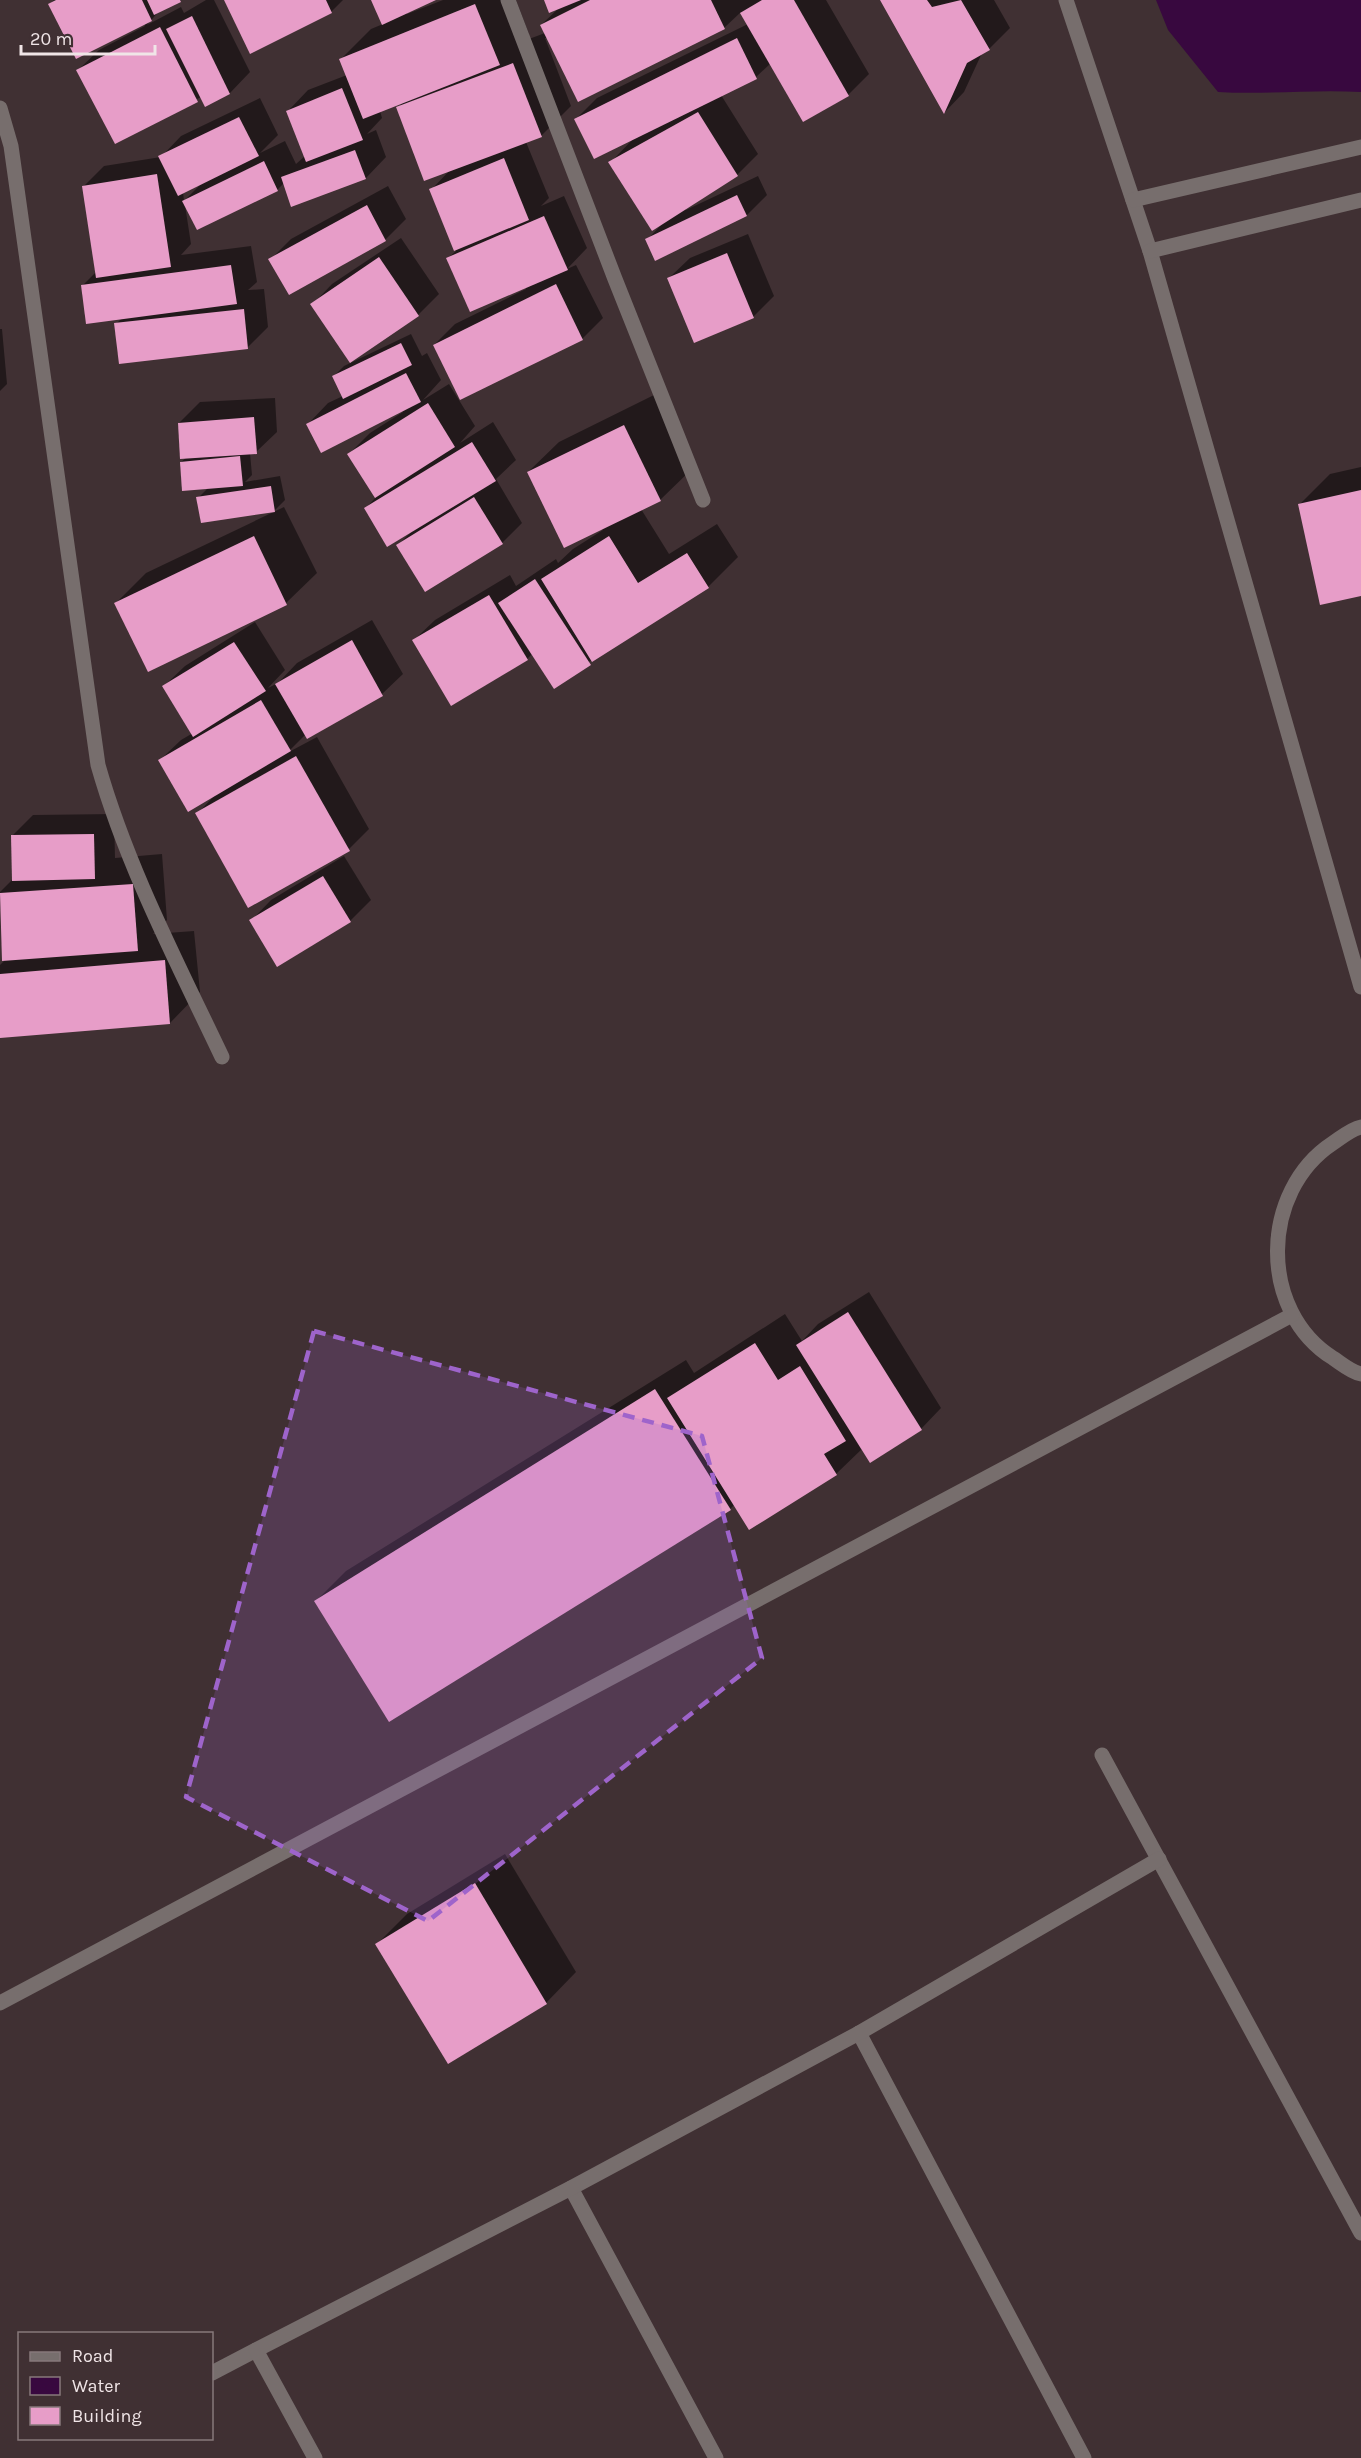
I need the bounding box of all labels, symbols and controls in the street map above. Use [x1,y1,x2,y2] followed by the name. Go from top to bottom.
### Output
[21,18,154,56] scale bar
[30,28,72,50] text: 20 m
[18,2332,213,2440] legend
[72,2345,113,2367] text: Road
[72,2375,120,2397] text: Water
[72,2405,142,2427] text: Building

